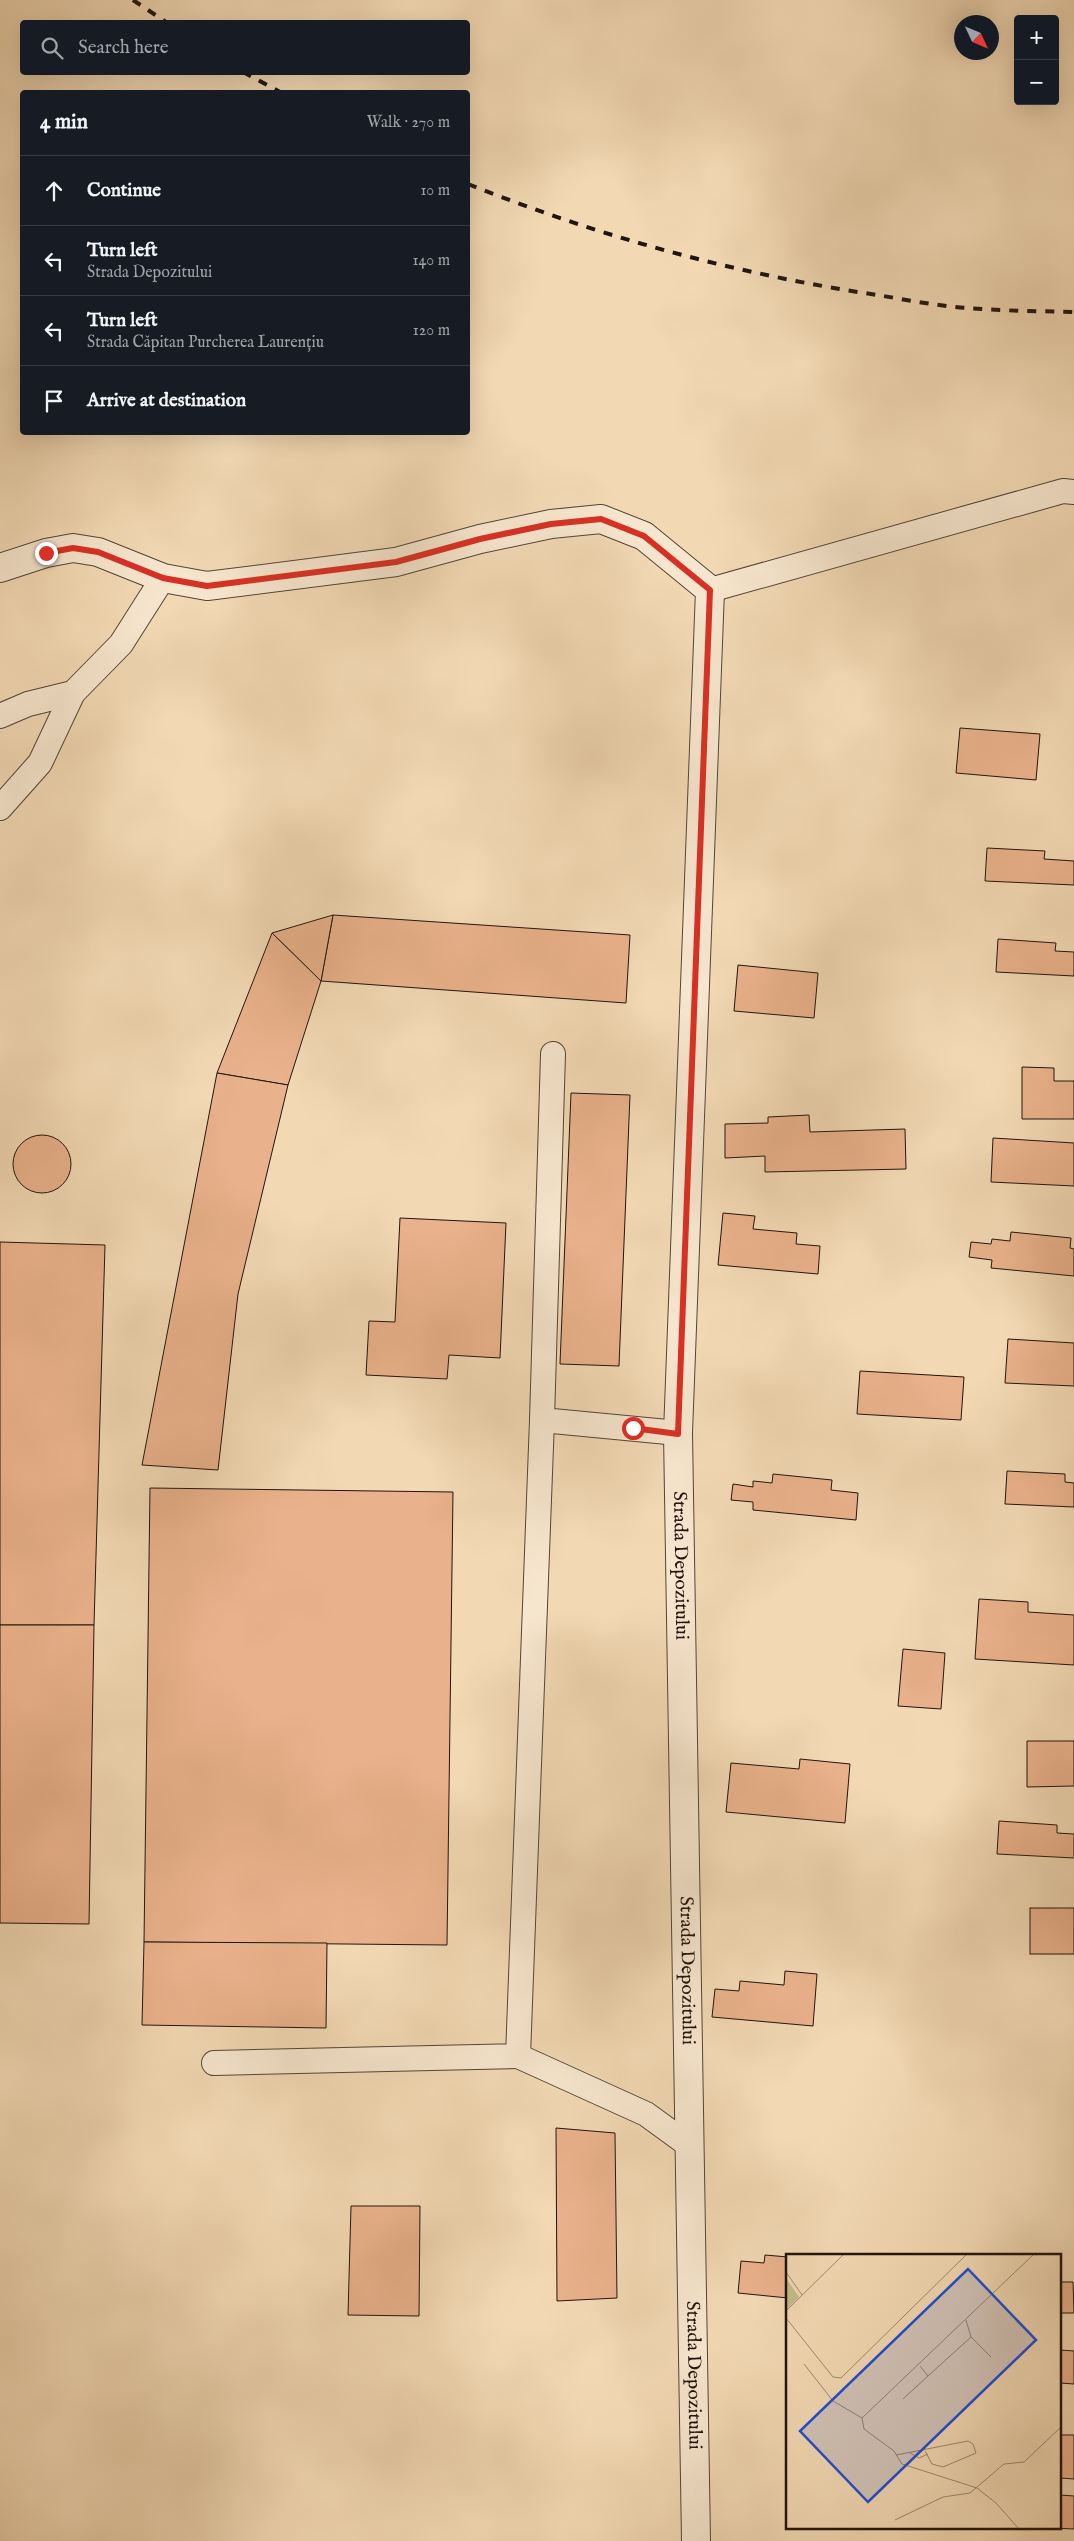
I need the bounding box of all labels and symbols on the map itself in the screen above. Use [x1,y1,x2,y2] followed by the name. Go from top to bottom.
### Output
[954,15,999,60] north arrow
[35,542,58,565] route end
[622,1417,645,1440] route start
[667,1491,693,1640] street label: Strada Depozitului
[674,1896,700,2045] street label: Strada Depozitului
[786,2254,1062,2528] inset map
[680,2301,707,2450] street label: Strada Depozitului

